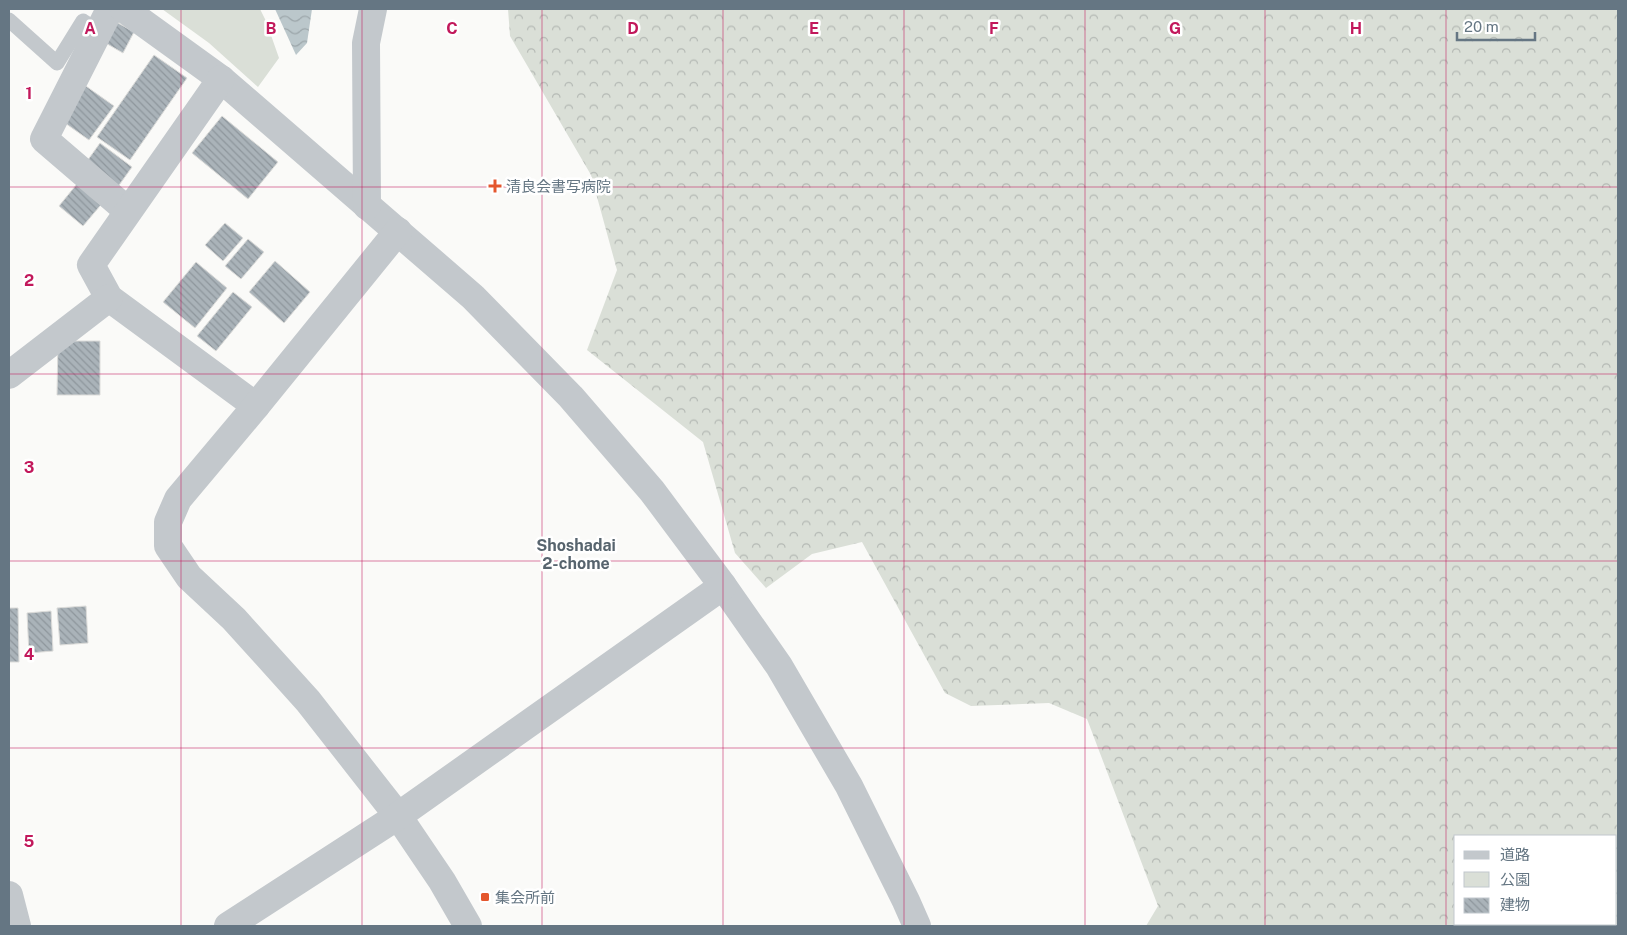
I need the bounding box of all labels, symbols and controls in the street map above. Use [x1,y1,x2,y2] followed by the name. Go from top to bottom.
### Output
[1457,10,1534,42] scale bar
[1464,18,1499,35] text: 20 m
[84,19,96,38] text: A
[266,19,277,38] text: B
[446,19,458,38] text: C
[627,19,639,38] text: D
[809,19,819,38] text: E
[989,19,999,38] text: F
[1169,19,1181,38] text: G
[1350,19,1362,38] text: H
[26,84,32,103] text: 1
[506,178,611,195] place label: 清良会書写病院
[488,179,502,193] marker: 清良会書写病院
[24,271,34,290] text: 2
[24,458,34,477] text: 3
[536,536,616,573] district label: Shoshadai 2-chome
[24,645,35,664] text: 4
[24,832,35,851] text: 5
[1454,835,1617,925] legend
[1500,846,1530,863] text: 道路
[1500,871,1530,888] text: 公園
[495,889,555,906] place label: 集会所前
[479,891,491,903] marker: 集会所前
[1500,896,1530,913] text: 建物

